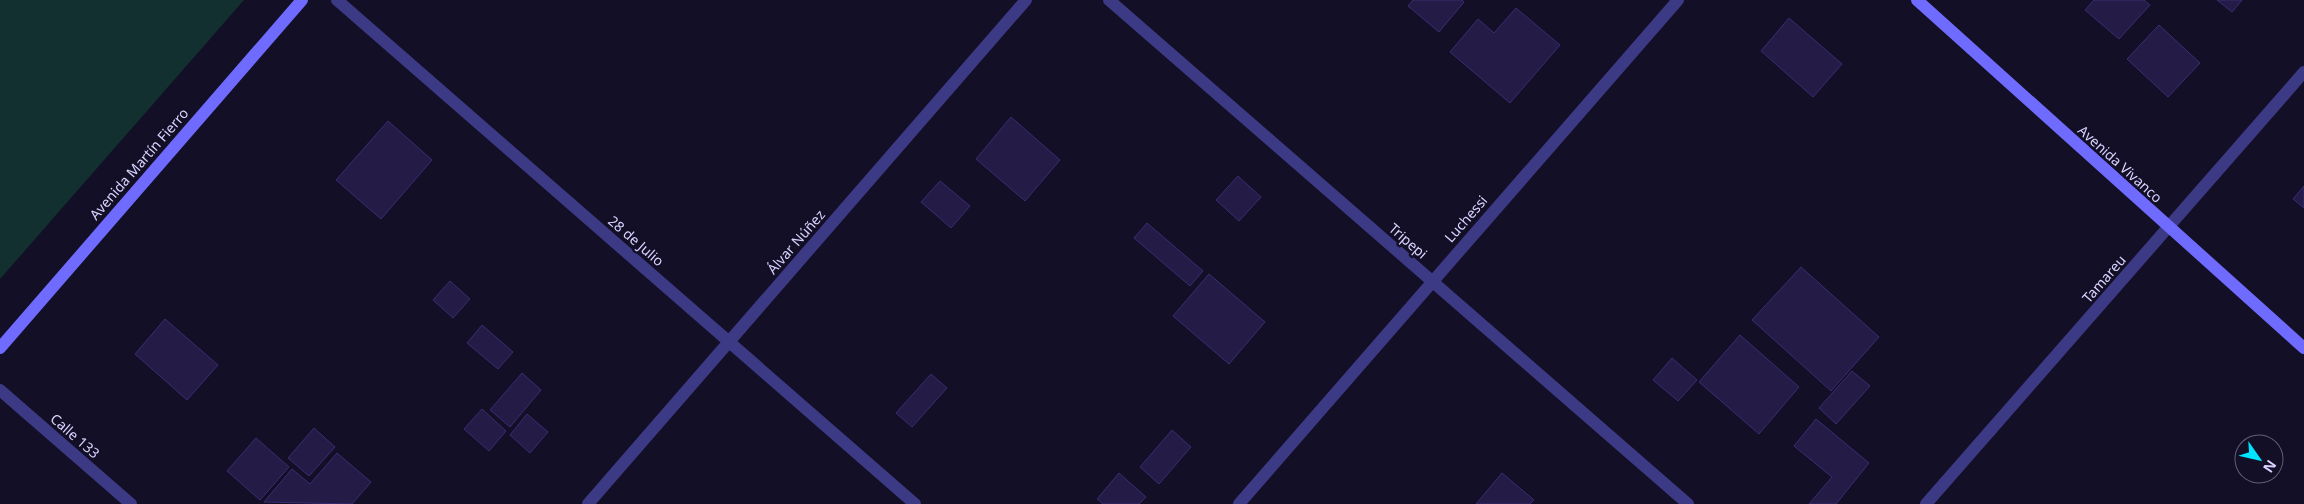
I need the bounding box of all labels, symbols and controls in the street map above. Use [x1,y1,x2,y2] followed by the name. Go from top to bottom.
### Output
[85,104,192,224] street label: Avenida Martín Fierro
[2074,121,2167,207] street label: Avenida Vivanco
[1440,191,1491,246] street label: Luchessi
[762,205,829,278] street label: Álvar Núñez
[604,211,668,270] street label: 28 de Julio
[1385,219,1432,263] street label: Tripepi
[2078,251,2130,307] street label: Tamareu
[47,409,104,462] street label: Calle 133
[2234,434,2284,484] north arrow
[2259,457,2281,477] text: N

